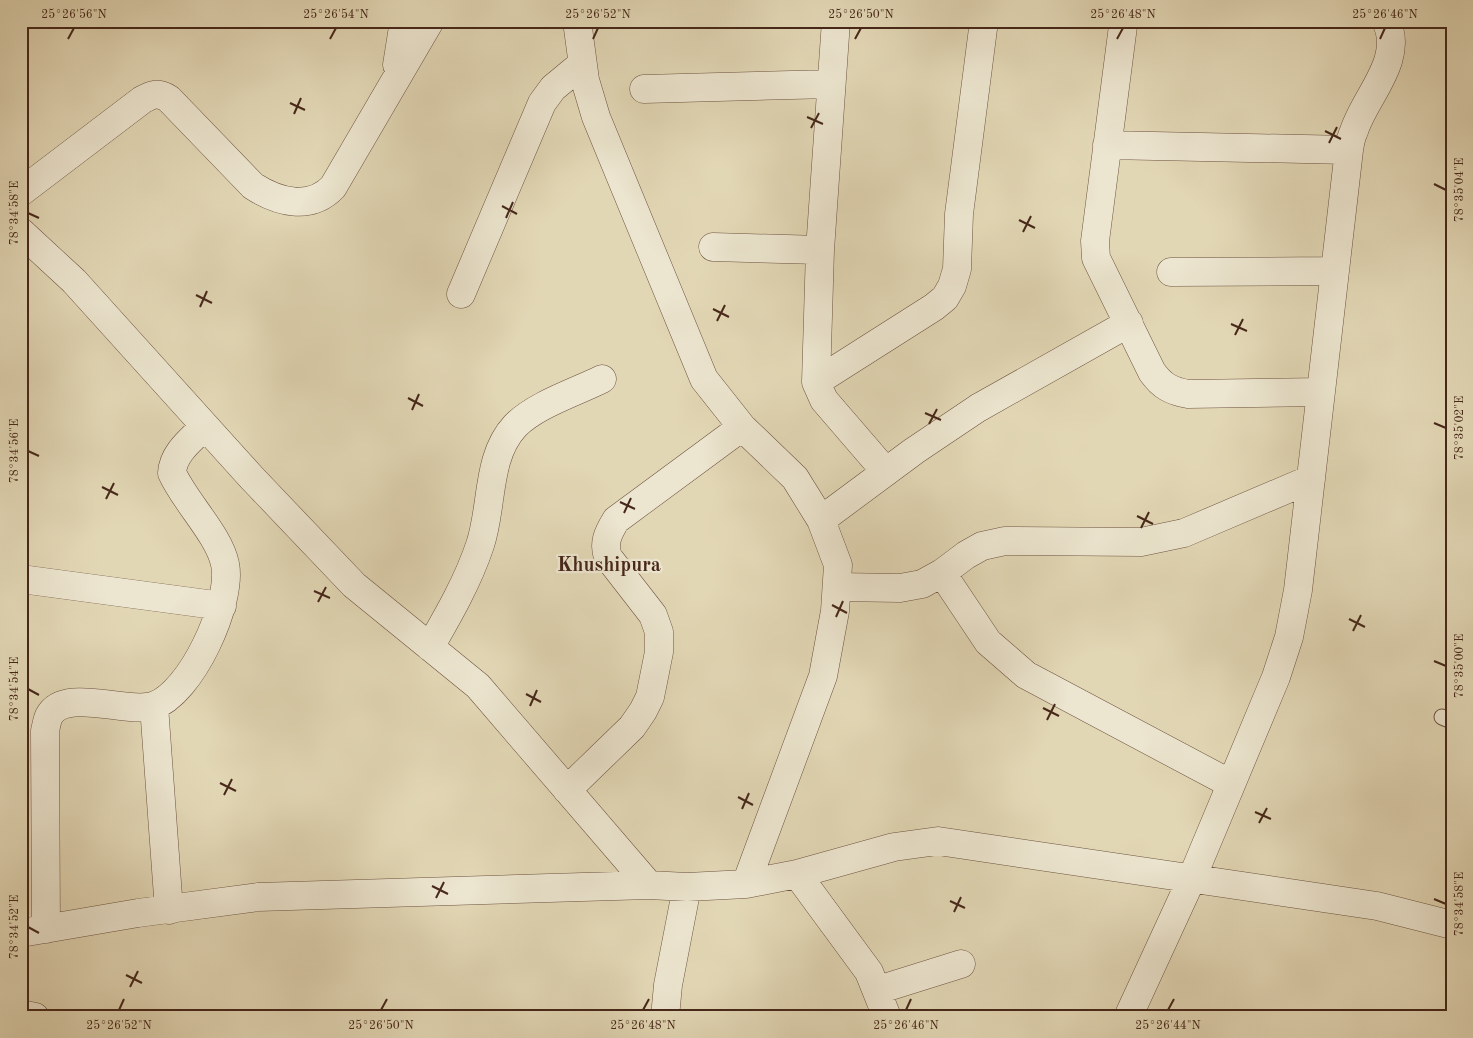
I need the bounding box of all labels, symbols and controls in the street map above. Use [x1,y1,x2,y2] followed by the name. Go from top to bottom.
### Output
[41,8,107,21] text: 25°26'56"N
[303,8,369,21] text: 25°26'54"N
[565,8,631,21] text: 25°26'52"N
[828,8,894,21] text: 25°26'50"N
[1090,8,1156,21] text: 25°26'48"N
[1352,8,1418,21] text: 25°26'46"N
[1453,158,1466,222] text: 78°35'04"E
[8,181,21,245] text: 78°34'58"E
[1453,396,1466,460] text: 78°35'02"E
[8,419,21,483] text: 78°34'56"E
[557,556,661,576] district label: Khushipura
[1453,634,1466,698] text: 78°35'00"E
[8,657,21,721] text: 78°34'54"E
[1453,872,1466,936] text: 78°34'58"E
[8,895,21,959] text: 78°34'52"E
[86,1019,152,1032] text: 25°26'52"N
[348,1019,414,1032] text: 25°26'50"N
[610,1019,676,1032] text: 25°26'48"N
[873,1019,939,1032] text: 25°26'46"N
[1135,1019,1201,1032] text: 25°26'44"N

